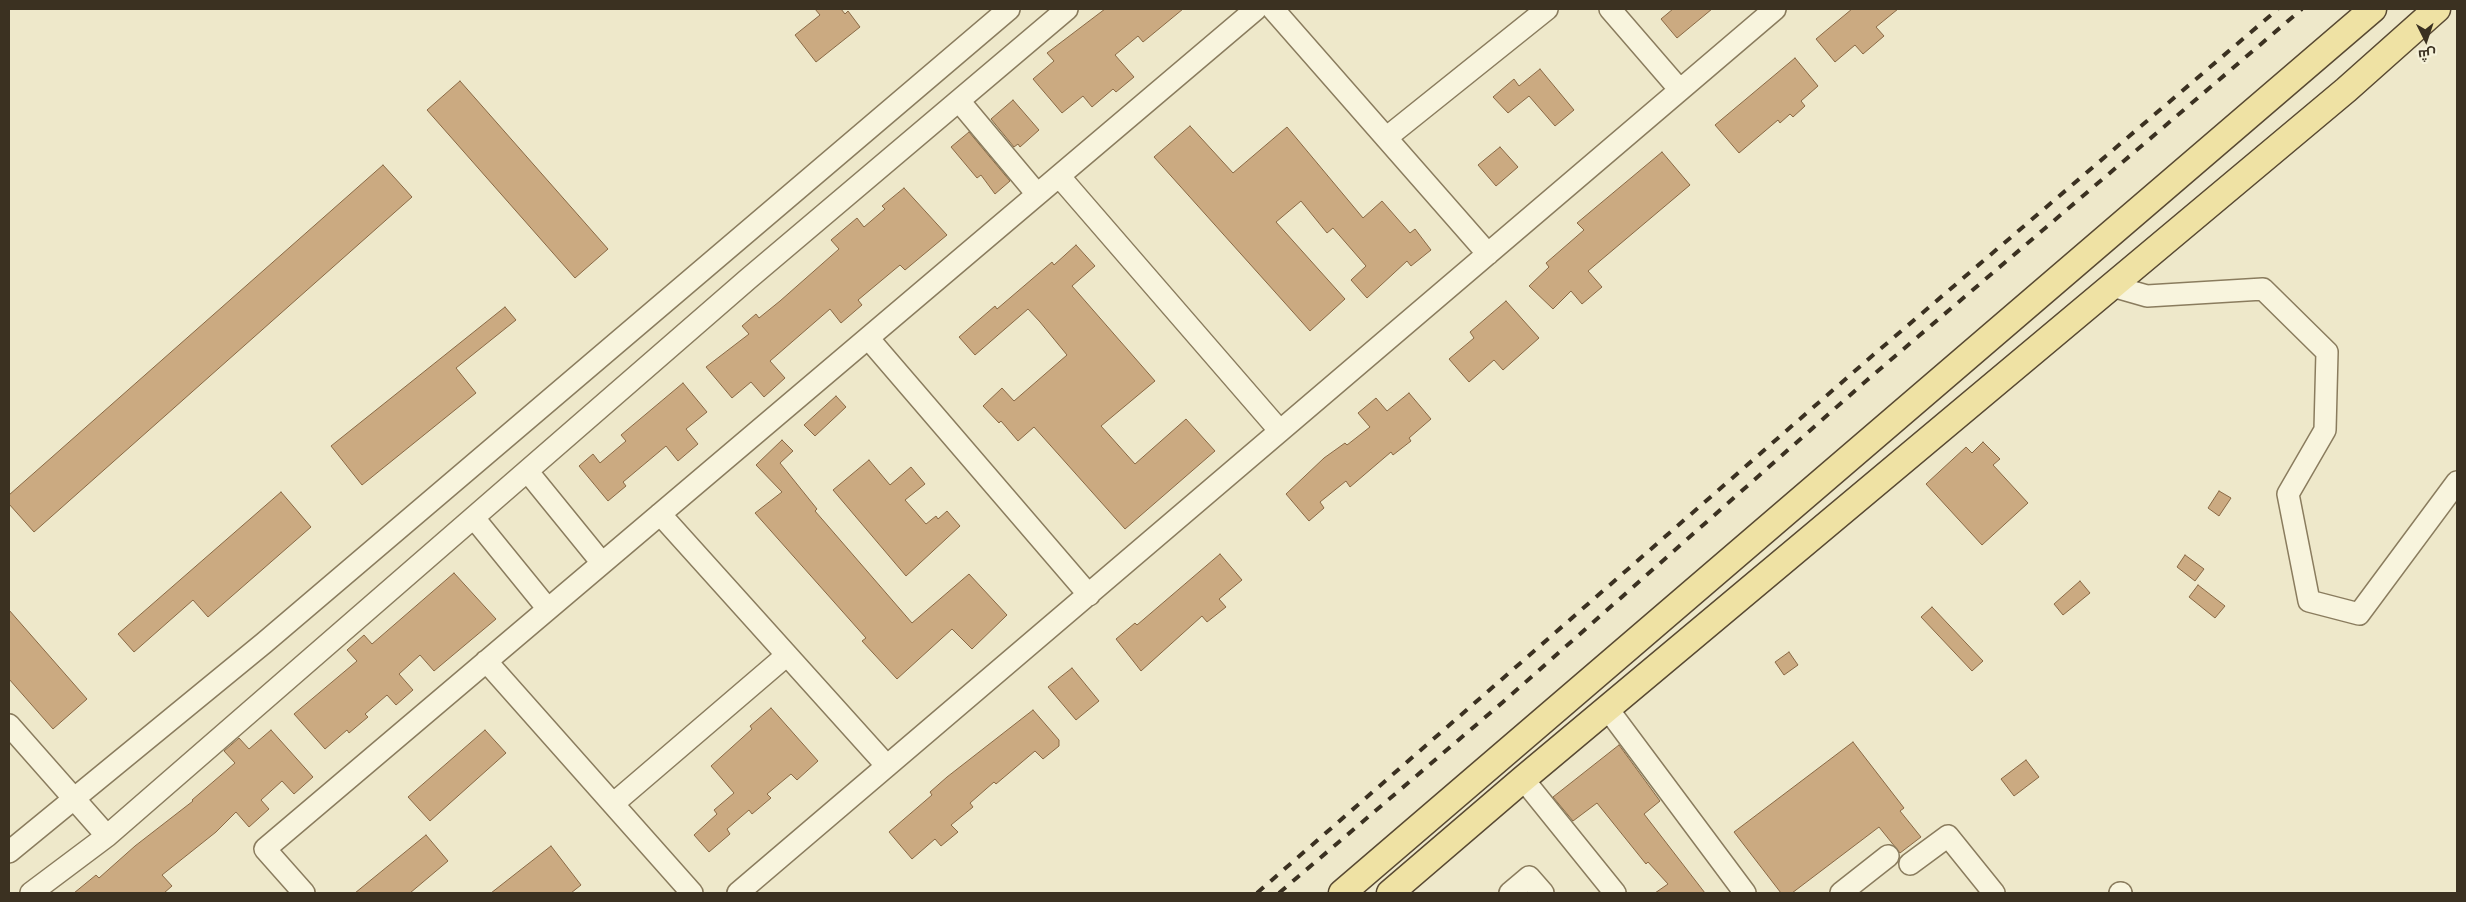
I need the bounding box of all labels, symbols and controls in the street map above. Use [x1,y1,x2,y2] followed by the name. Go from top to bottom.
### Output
[2401,15,2451,65] north arrow
[2417,45,2437,66] text: ش

